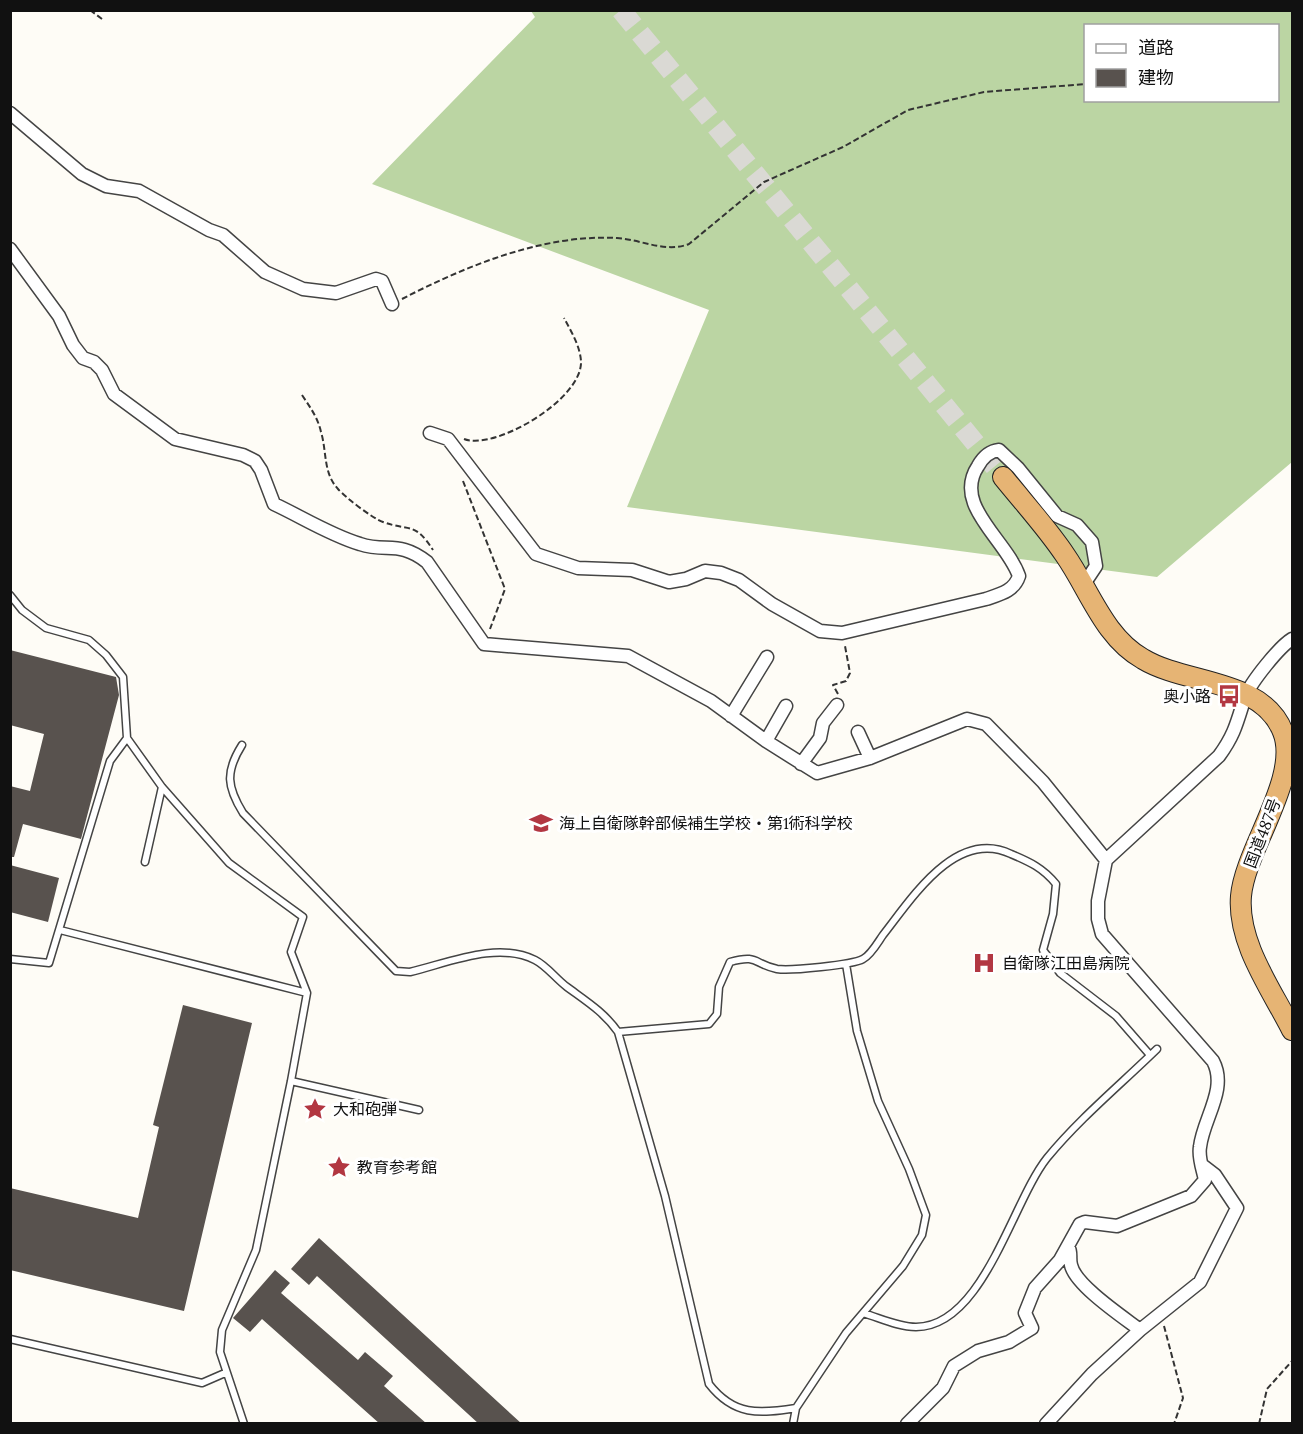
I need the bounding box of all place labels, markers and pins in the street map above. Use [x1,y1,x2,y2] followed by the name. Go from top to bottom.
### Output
[1216,683,1242,709] bus stop icon: 奥小路
[1163,686,1211,706] place label: 奥小路
[528,810,554,836] school or university icon: 海上自衛隊幹部候補生学校・第1術科学校
[559,813,853,833] place label: 海上自衛隊幹部候補生学校・第1術科学校
[971,950,997,976] hospital icon: 自衛隊江田島病院
[1002,953,1130,973] place label: 自衛隊江田島病院
[302,1096,328,1122] place icon: 大和砲弾
[333,1099,397,1119] place label: 大和砲弾
[326,1154,352,1180] place icon: 教育参考館
[357,1157,437,1177] place label: 教育参考館

